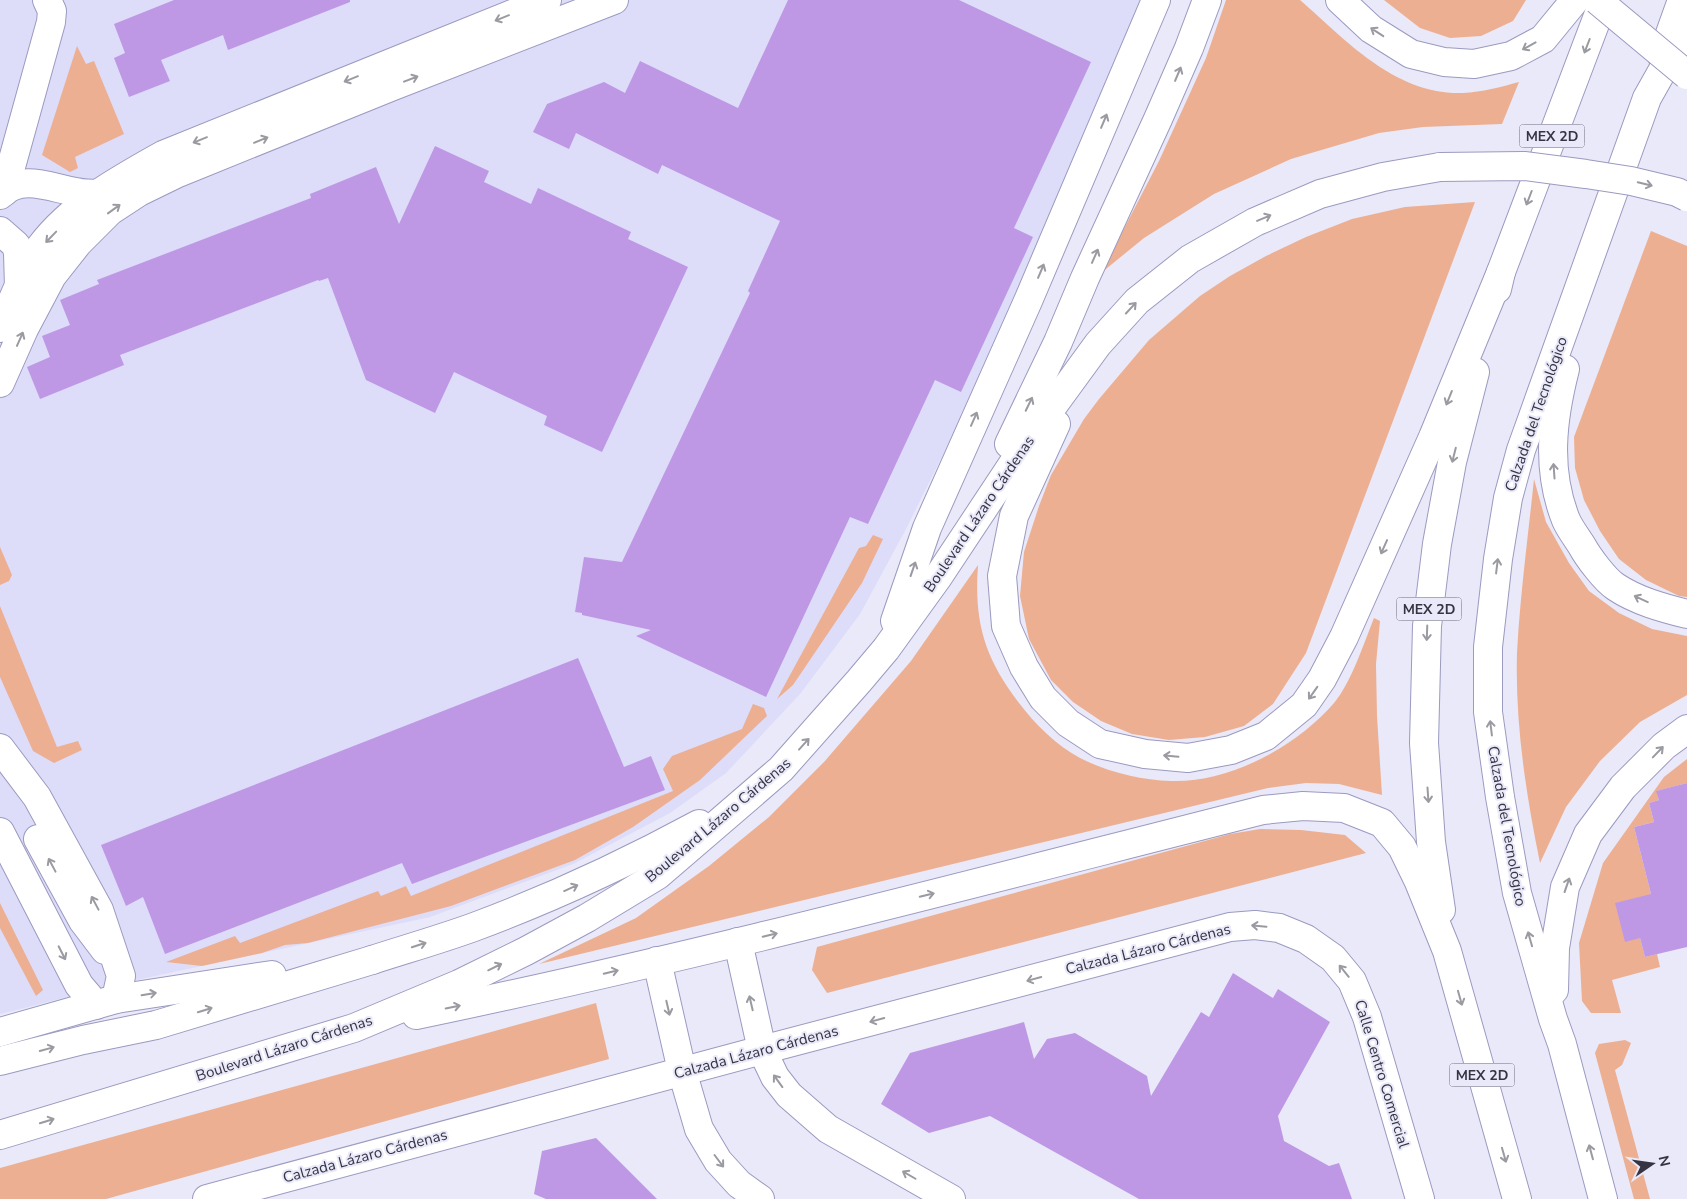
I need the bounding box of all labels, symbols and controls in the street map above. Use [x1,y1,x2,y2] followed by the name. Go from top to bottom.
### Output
[495,14,510,23] one-way arrow
[1370,27,1384,38] one-way arrow
[1581,38,1590,53] one-way arrow
[1522,42,1537,52] one-way arrow
[1173,67,1183,82] one-way arrow
[403,73,418,83] one-way arrow
[344,74,359,84] one-way arrow
[1099,114,1109,129] one-way arrow
[1520,124,1584,148] road number: MEX 2D
[253,134,268,144] one-way arrow
[193,136,209,145] one-way arrow
[1637,180,1653,189] one-way arrow
[1524,189,1533,205] one-way arrow
[107,203,120,214] one-way arrow
[1256,213,1272,222] one-way arrow
[45,230,57,243] one-way arrow
[1091,249,1101,264] one-way arrow
[1036,264,1046,279] one-way arrow
[1125,302,1137,315] one-way arrow
[16,332,25,347] one-way arrow
[1500,334,1572,494] street label: Calzada del Tecnológico
[1444,390,1453,406] one-way arrow
[1024,397,1034,412] one-way arrow
[970,412,980,427] one-way arrow
[919,432,1039,596] street label: Boulevard Lázaro Cárdenas
[1449,447,1458,463] one-way arrow
[1550,463,1559,479] one-way arrow
[1378,539,1388,554] one-way arrow
[1492,558,1502,574] one-way arrow
[909,562,918,578] one-way arrow
[1634,594,1649,603] one-way arrow
[1396,598,1462,620] road number: MEX 2D
[1422,625,1431,641] one-way arrow
[1307,686,1318,699] one-way arrow
[1485,720,1495,736] one-way arrow
[798,737,810,750] one-way arrow
[1483,744,1531,908] street label: Calzada del Tecnológico
[1652,746,1664,758] one-way arrow
[1163,751,1179,761] one-way arrow
[641,753,795,887] street label: Boulevard Lázaro Cárdenas
[1423,787,1432,803] one-way arrow
[47,858,57,873] one-way arrow
[1563,877,1572,893] one-way arrow
[563,882,578,892] one-way arrow
[919,890,935,899] one-way arrow
[90,896,99,911] one-way arrow
[1063,919,1233,979] street label: Calzada Lázaro Cárdenas
[1252,921,1268,931] one-way arrow
[761,929,777,939] one-way arrow
[1525,931,1535,947] one-way arrow
[410,939,426,949] one-way arrow
[58,945,67,960] one-way arrow
[487,961,502,971] one-way arrow
[1338,965,1349,978] one-way arrow
[603,967,619,976] one-way arrow
[1026,974,1042,984] one-way arrow
[140,989,156,999] one-way arrow
[1456,990,1466,1006] one-way arrow
[746,995,755,1011] one-way arrow
[1350,997,1414,1151] street label: Calle Centro Comercial
[664,1000,673,1016] one-way arrow
[444,1002,460,1012] one-way arrow
[196,1005,212,1014] one-way arrow
[193,1010,375,1086] street label: Boulevard Lázaro Cárdenas
[869,1016,885,1025] one-way arrow
[672,1020,840,1084] street label: Calzada Lázaro Cárdenas
[39,1044,55,1053] one-way arrow
[1450,1064,1514,1086] road number: MEX 2D
[773,1074,783,1088] one-way arrow
[38,1115,54,1125] one-way arrow
[281,1124,449,1188] street label: Calzada Lázaro Cárdenas
[1627,1139,1677,1189] north arrow
[1586,1144,1595,1160] one-way arrow
[1500,1146,1510,1162] one-way arrow
[714,1154,724,1168] one-way arrow
[1654,1154,1675,1168] text: N
[902,1170,917,1179] one-way arrow

